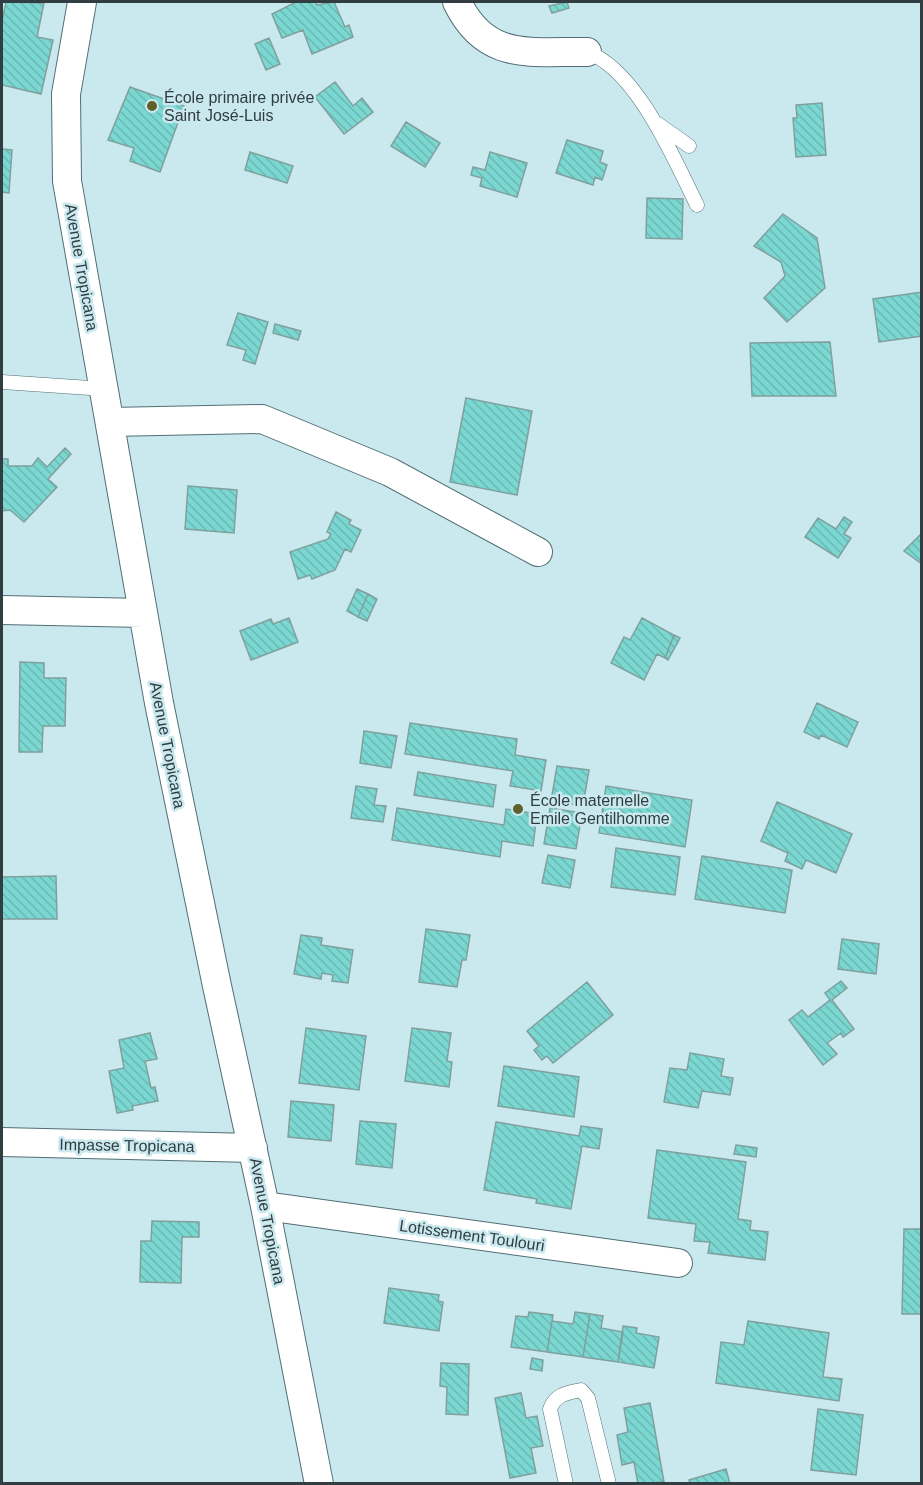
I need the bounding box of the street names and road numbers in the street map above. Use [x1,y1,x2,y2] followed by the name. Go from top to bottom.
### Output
[62,202,101,332] street label: Avenue Tropicana
[147,680,188,810] street label: Avenue Tropicana
[59,1136,195,1155] street label: Impasse Tropicana
[247,1156,288,1286] street label: Avenue Tropicana
[398,1217,546,1254] street label: Lotissement Toulouri

